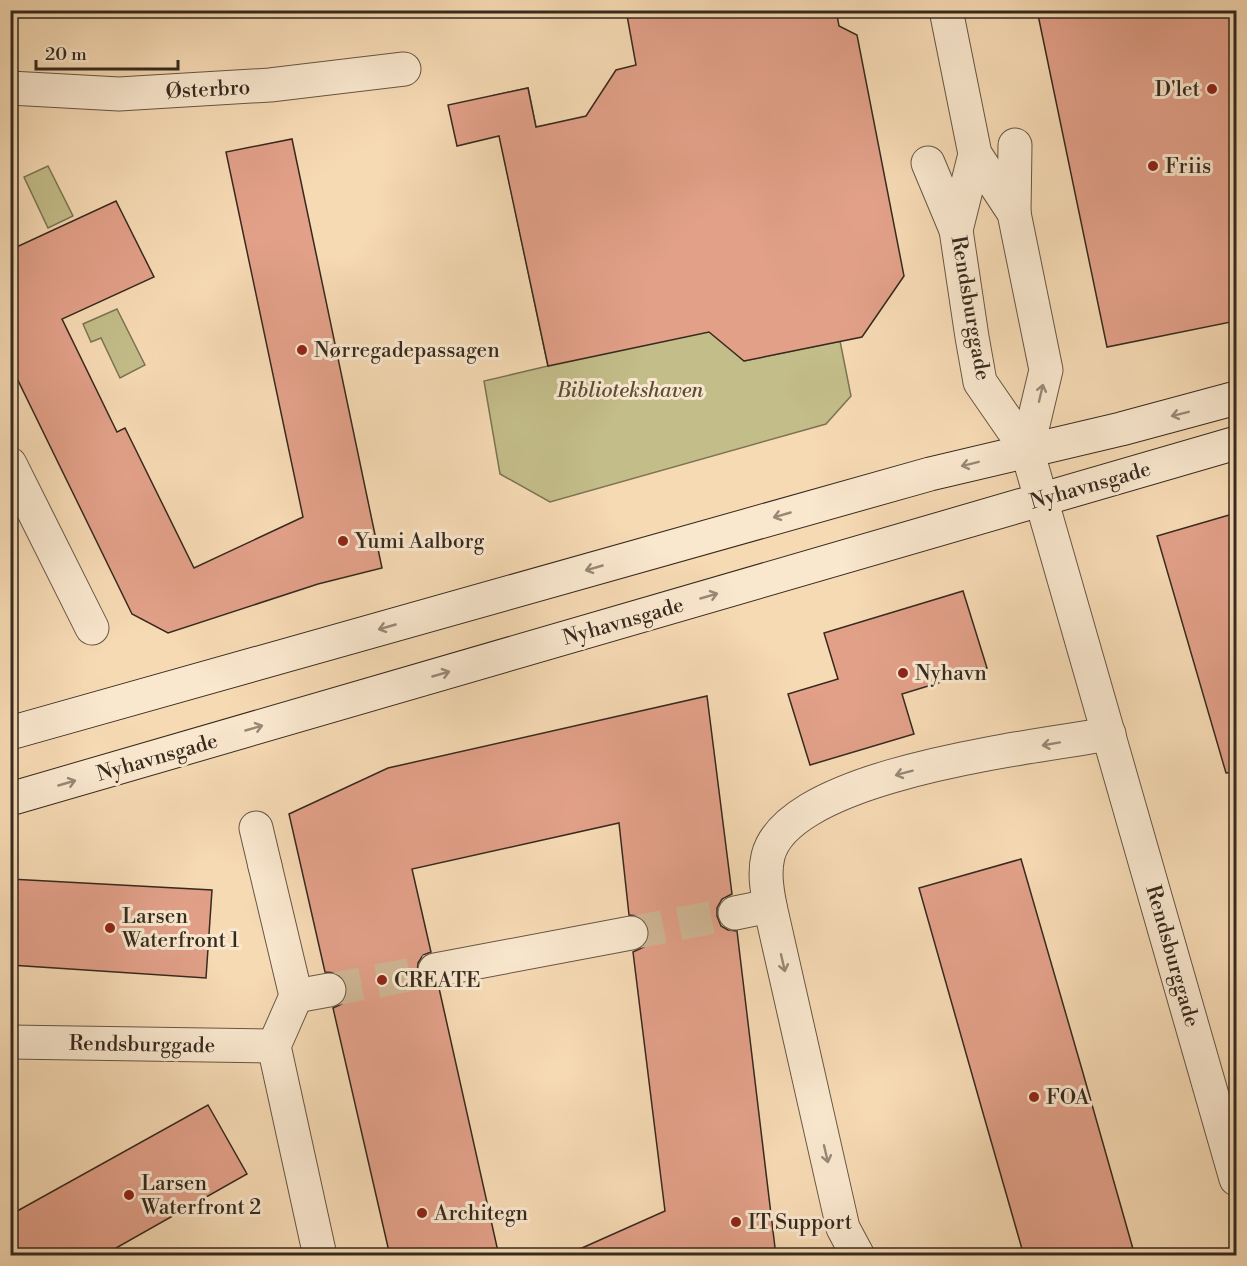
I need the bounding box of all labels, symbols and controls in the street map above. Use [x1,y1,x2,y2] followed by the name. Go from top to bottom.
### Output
[36,33,178,71] scale bar
[45,43,87,66] text: 20 m
[165,75,251,105] street label: Østerbro
[1155,77,1201,103] place label: D'let
[1205,82,1219,96] marker: D'let
[1165,154,1211,180] place label: Friis
[1146,159,1160,173] marker: Friis
[945,234,996,382] street label: Rendsburggade
[314,338,500,364] place label: Nørregadepassagen
[295,343,309,357] marker: Nørregadepassagen
[556,378,704,404] park label: Bibliotekshaven
[1035,384,1047,403] one-way arrow
[1171,408,1190,420] one-way arrow
[1027,456,1154,516] street label: Nyhavnsgade
[961,458,980,470] one-way arrow
[773,510,792,522] one-way arrow
[354,529,484,555] place label: Yumi Aalborg
[336,534,350,548] marker: Yumi Aalborg
[585,563,604,574] one-way arrow
[699,590,718,601] one-way arrow
[560,592,687,652] street label: Nyhavnsgade
[378,622,397,633] one-way arrow
[915,661,987,687] place label: Nyhavn
[896,666,910,680] marker: Nyhavn
[431,668,450,679] one-way arrow
[244,722,263,733] one-way arrow
[94,728,221,788] street label: Nyhavnsgade
[1042,739,1062,750] one-way arrow
[895,768,914,780] one-way arrow
[57,777,76,788] one-way arrow
[1139,882,1205,1030] street label: Rendsburggade
[121,904,239,954] place label: Larsen Waterfront 1
[103,921,117,935] marker: Larsen Waterfront 1
[777,954,789,973] one-way arrow
[394,968,481,994] place label: CREATE
[375,973,389,987] marker: CREATE
[69,1031,215,1059] street label: Rendsburggade
[1046,1085,1090,1111] place label: FOA
[1027,1090,1041,1104] marker: FOA
[821,1143,832,1163] one-way arrow
[140,1171,261,1221] place label: Larsen Waterfront 2
[122,1188,136,1202] marker: Larsen Waterfront 2
[433,1201,529,1227] place label: Architegn
[415,1206,429,1220] marker: Architegn
[748,1210,853,1236] place label: IT Support
[729,1215,743,1229] marker: IT Support

